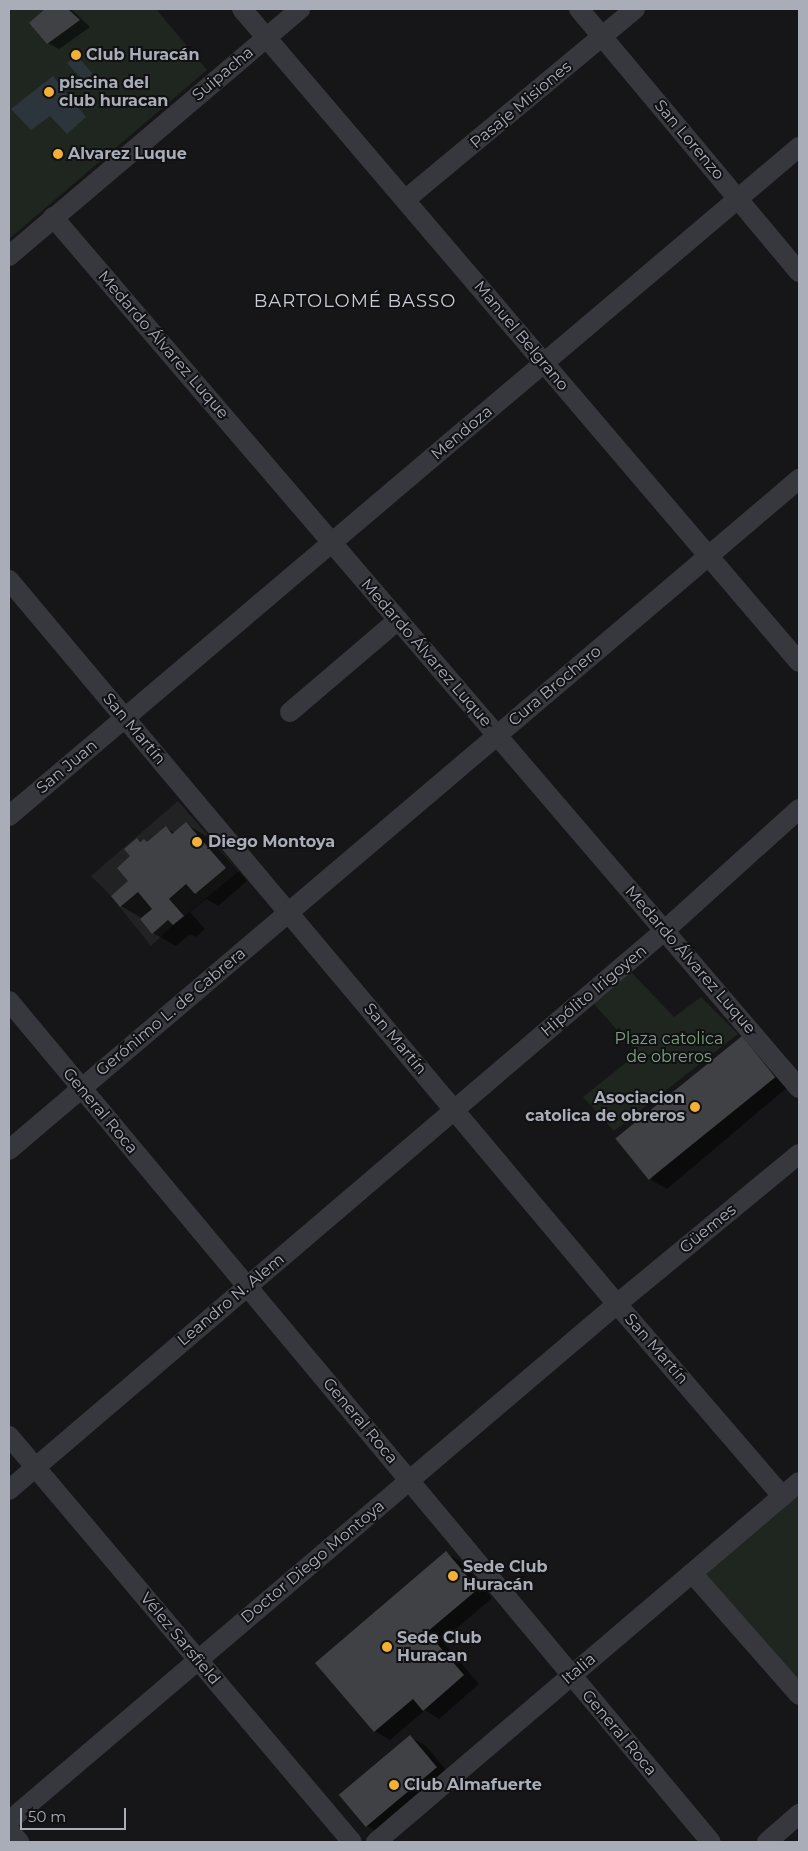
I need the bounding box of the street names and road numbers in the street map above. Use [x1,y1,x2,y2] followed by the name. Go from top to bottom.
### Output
[188,43,258,105] street label: Suipacha
[466,57,576,153] street label: Pasaje Misiones
[650,96,728,184] street label: San Lorenzo
[94,267,232,423] street label: Medardo Álvarez Luque
[469,277,573,395] street label: Manuel Belgrano
[427,402,497,464] street label: Mendoza
[357,575,495,731] street label: Medardo Álvarez Luque
[505,642,605,730] street label: Cura Brochero
[99,689,169,769] street label: San Martín
[33,736,101,798] street label: San Juan
[621,882,759,1038] street label: Medardo Álvarez Luque
[537,941,651,1041] street label: Hipólito Irigoyen
[92,944,250,1080] street label: Gerónimo L. de Cabrera
[360,999,430,1079] street label: San Martín
[58,1064,142,1158] street label: General Roca
[676,1200,740,1258] street label: Güemes
[174,1250,288,1350] street label: Leandro N. Alem
[620,1310,692,1388] street label: San Martín
[318,1374,402,1468] street label: General Roca
[237,1496,389,1628] street label: Doctor Diego Montoya
[136,1589,224,1689] street label: Vélez Sarsfield
[558,1649,600,1689] street label: Italia
[577,1686,661,1780] street label: General Roca

